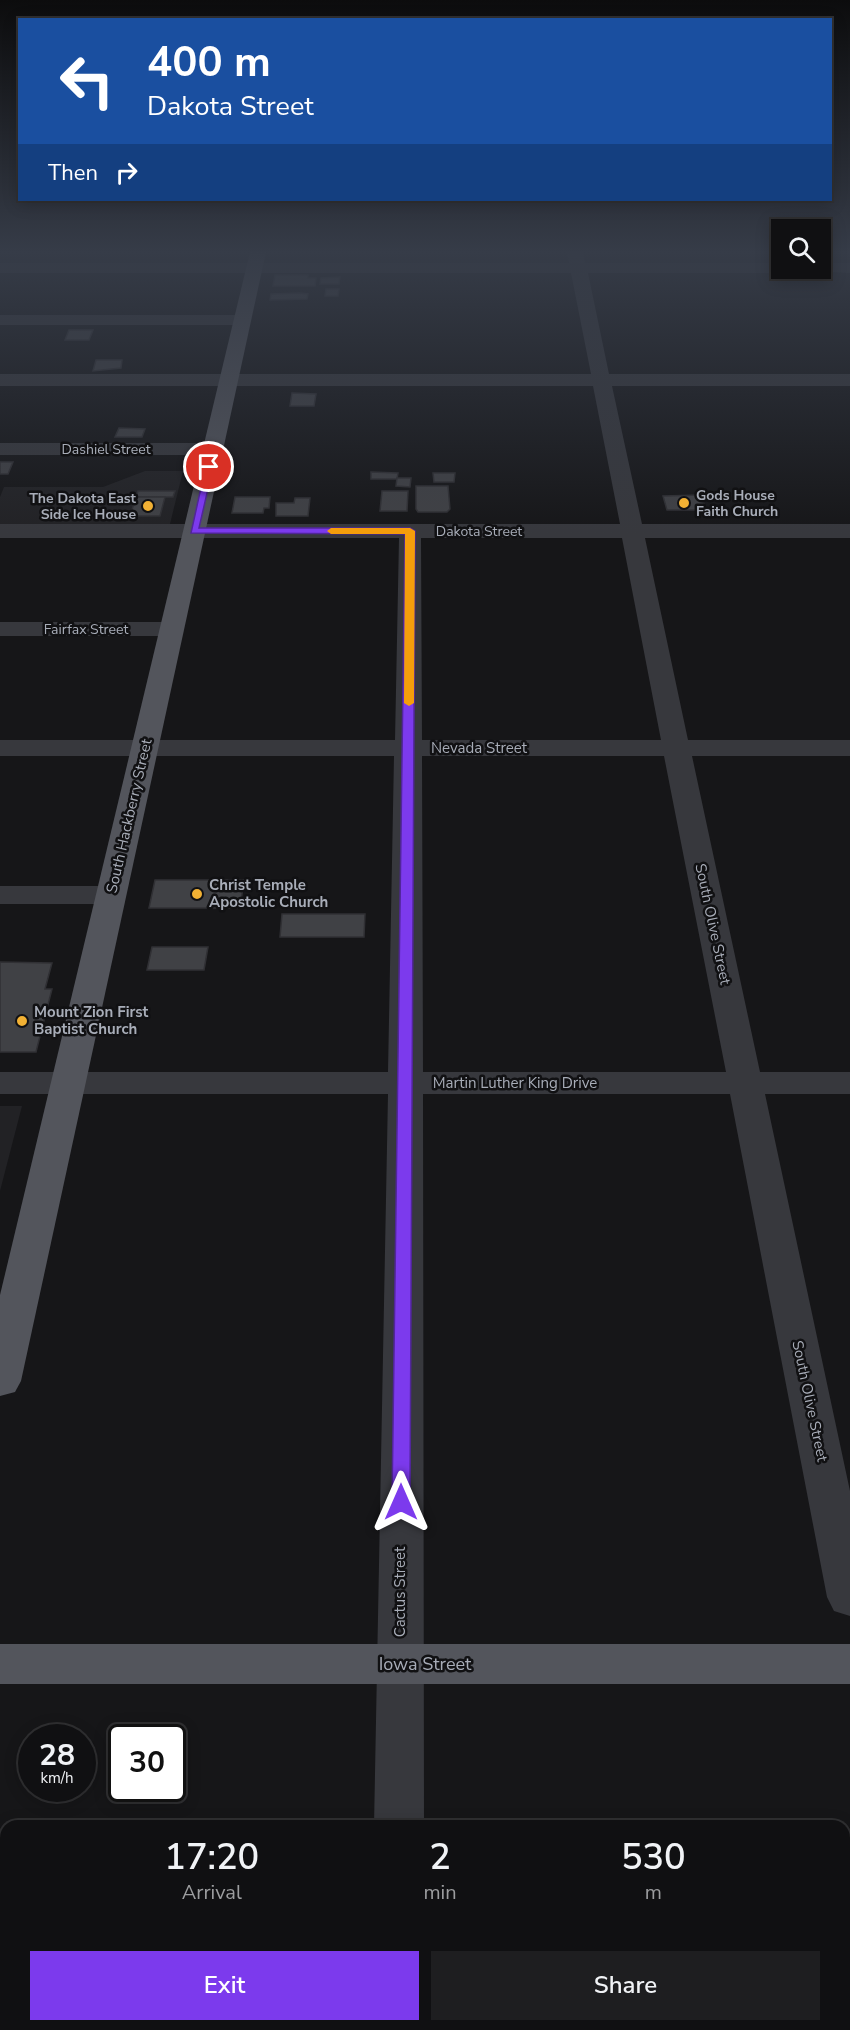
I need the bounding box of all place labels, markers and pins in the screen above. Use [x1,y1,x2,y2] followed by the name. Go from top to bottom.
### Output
[183,441,234,492] pin
[696,486,778,521] place label: Gods House Faith Church
[29,489,137,524] place label: The Dakota East Side Ice House
[677,496,691,510] marker: Gods House Faith Church
[141,499,155,513] marker: The Dakota East Side Ice House
[209,875,328,912] place label: Christ Temple Apostolic Church
[190,887,204,901] marker: Christ Temple Apostolic Church
[34,1002,149,1039] place label: Mount Zion First Baptist Church
[15,1014,29,1028] marker: Mount Zion First Baptist Church

